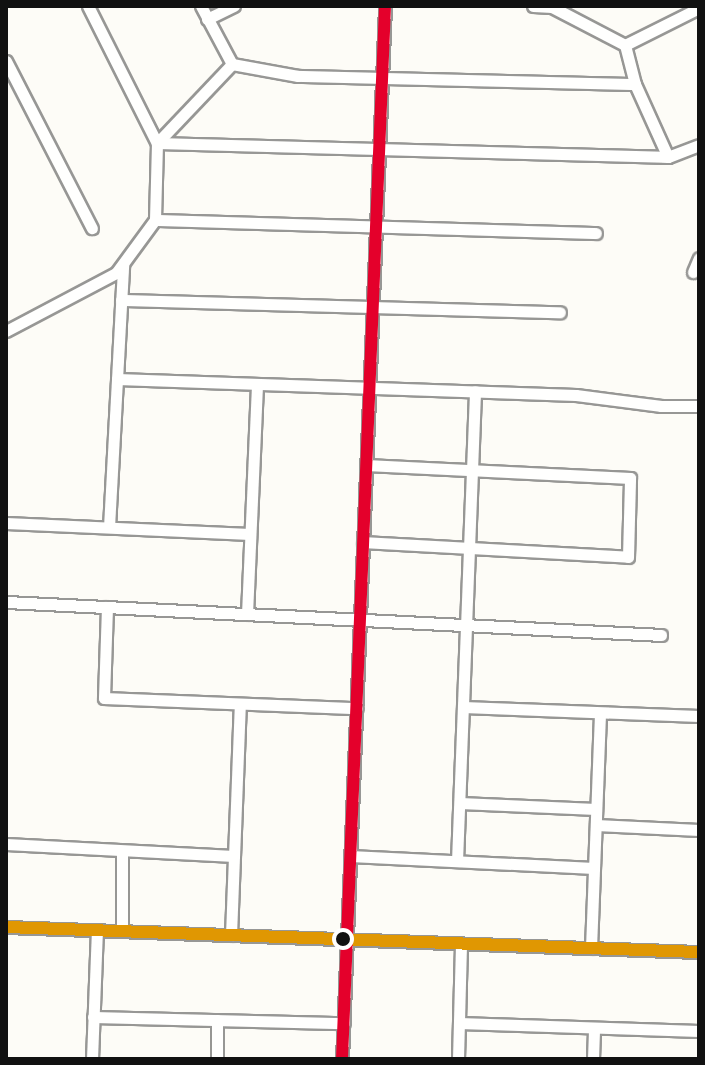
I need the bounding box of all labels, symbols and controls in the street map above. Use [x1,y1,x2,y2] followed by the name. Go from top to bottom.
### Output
[335,931,351,947] unlabelled marker

